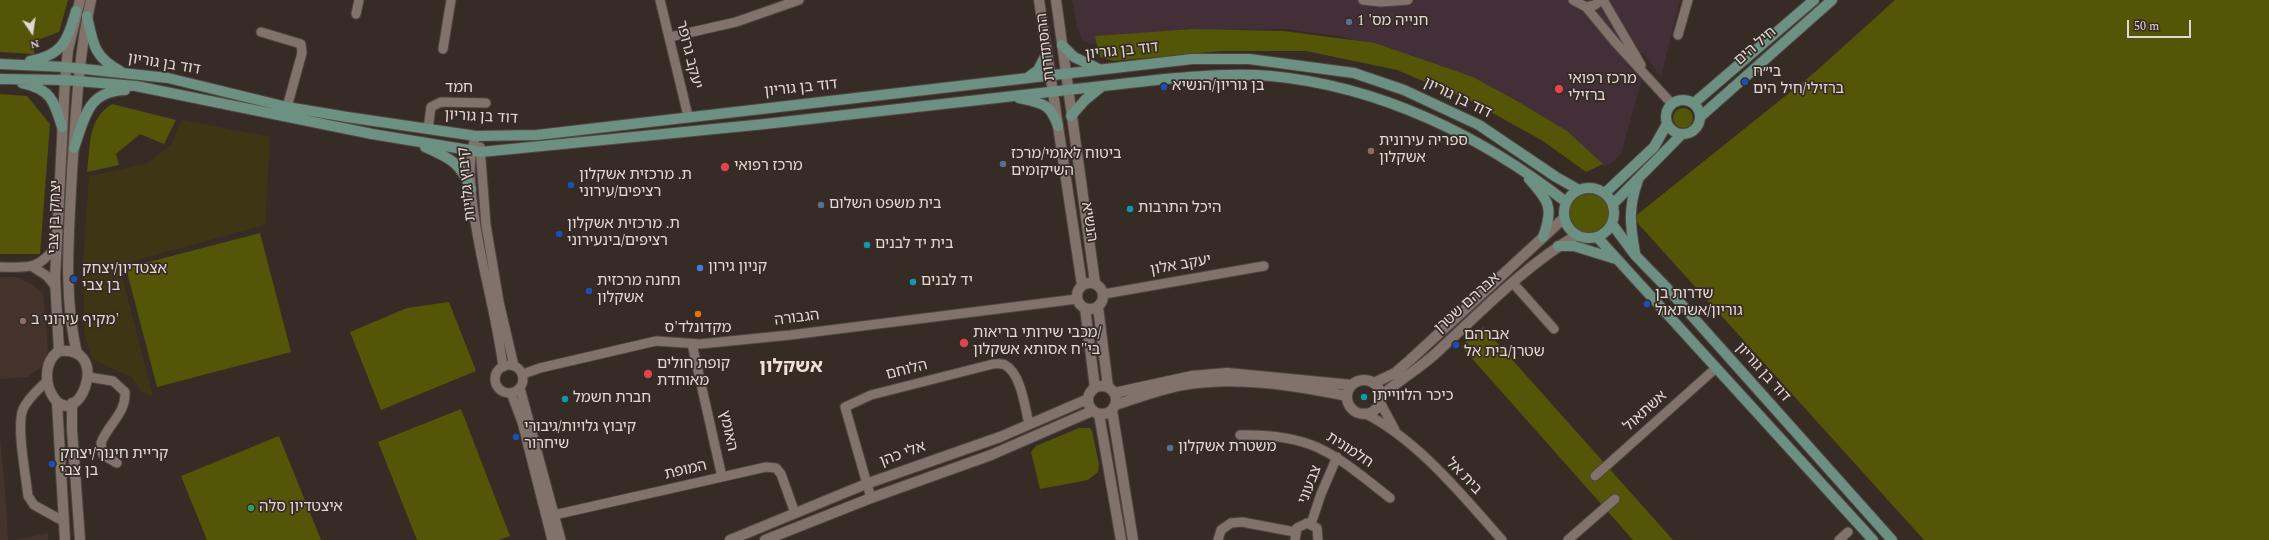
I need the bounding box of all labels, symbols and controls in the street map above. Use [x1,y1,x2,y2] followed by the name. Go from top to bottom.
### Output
[12,12,52,52] north arrow
[1034,12,1060,82] street label: ההסתדרות
[2129,12,2193,38] scale bar
[1357,13,1428,31] place label: חנייה מס' 1
[1344,17,1354,27] marker: חנייה מס' 1
[2134,17,2159,36] text: 50 m
[671,19,705,91] street label: יעקב גרופר
[1731,24,1781,70] street label: חיל הים
[29,35,41,53] text: N
[1085,39,1159,65] street label: דוד בן גוריון
[126,50,202,80] street label: דוד בן גוריון
[1753,64,1844,99] place label: בי״ח ברזילי/חיל הים
[1568,71,1637,106] place label: מרכז רפואי ברזילי
[1420,75,1494,123] street label: דוד בן גוריון
[764,76,838,102] street label: דוד בן גוריון
[1740,77,1750,87] marker: בי״ח ברזילי/חיל הים
[1172,78,1265,96] place label: בן גוריון/הנשיא
[445,80,473,98] street label: חמד
[1159,82,1169,92] marker: בן גוריון/הנשיא
[1553,83,1565,95] marker: מרכז רפואי ברזילי
[444,107,518,129] street label: דוד בן גוריון
[1379,133,1468,168] place label: ספריה עירונית אשקלון
[455,146,481,222] street label: קיבוץ גלויות
[1011,146,1122,181] place label: ביטוח לאומי/מרכז השיקומים
[1366,146,1376,156] marker: ספריה עירונית אשקלון
[734,158,803,176] place label: מרכז רפואי
[998,159,1008,169] marker: ביטוח לאומי/מרכז השיקומים
[719,161,731,173] marker: מרכז רפואי
[579,167,692,202] place label: ת. מרכזית אשקלון רציפים/עירוני
[46,180,66,254] street label: יצחק בן צבי
[566,180,576,190] marker: ת. מרכזית אשקלון רציפים/עירוני
[829,196,942,214] place label: בית משפט השלום
[816,200,826,210] marker: בית משפט השלום
[1138,200,1221,218] place label: היכל התרבות
[1076,201,1100,243] street label: הנשיא
[1125,204,1135,214] marker: היכל התרבות
[567,216,680,251] place label: ת. מרכזית אשקלון רציפים/בינעירוני
[554,229,564,239] marker: ת. מרכזית אשקלון רציפים/בינעירוני
[875,236,954,254] place label: בית יד לבנים
[862,240,872,250] marker: בית יד לבנים
[1149,252,1213,280] street label: יעקב אלון
[708,259,767,277] place label: קניון גירון
[82,261,167,296] place label: אצטדיון/יצחק בן צבי
[695,263,705,273] marker: קניון גירון
[1432,270,1504,338] street label: אברהם שטרן
[597,273,681,308] place label: תחנה מרכזית אשקלון
[921,273,973,291] place label: יד לבנים
[69,274,79,284] marker: אצטדיון/יצחק בן צבי
[908,277,918,287] marker: יד לבנים
[584,286,594,296] marker: תחנה מרכזית אשקלון
[1655,286,1743,321] place label: שדרות בן גוריון/אשתאול
[1642,299,1652,309] marker: שדרות בן גוריון/אשתאול
[773,307,821,331] street label: הגבורה
[693,309,703,319] marker: מקדונלד'ס
[31,312,119,330] place label: מקיף עירוני ב'
[18,316,28,326] marker: מקיף עירוני ב'
[665,320,731,338] place label: מקדונלד'ס
[973,325,1101,360] place label: מכבי שירותי בריאות/ בי"ח אסותא אשקלון
[1464,327,1545,362] place label: אברהם שטרן/בית אל
[958,337,970,349] marker: מכבי שירותי בריאות/ בי"ח אסותא אשקלון
[1451,340,1461,350] marker: אברהם שטרן/בית אל
[1731,340,1793,406] street label: דוד בן גוריון
[657,356,730,391] place label: קופת חולים מאוחדת
[759,357,823,379] district label: אשקלון
[884,357,930,385] street label: הלוחם
[642,368,654,380] marker: קופת חולים מאוחדת
[1372,388,1453,406] place label: כיכר הלווייתן
[1621,388,1671,436] street label: אשתאול
[573,390,651,408] place label: חברת חשמל
[1359,392,1369,402] marker: כיכר הלווייתן
[560,394,570,404] marker: חברת חשמל
[714,409,740,453] street label: האומץ
[524,419,636,454] place label: קיבוץ גלויות/גיבורי שיחרור
[1322,429,1376,473] street label: חלמונית
[511,432,521,442] marker: קיבוץ גלויות/גיבורי שיחרור
[878,438,928,472] street label: אלי כהן
[1178,439,1276,457] place label: משטרת אשקלון
[1165,443,1175,453] marker: משטרת אשקלון
[60,446,168,481] place label: קריית חינוך/יצחק בן צבי
[1441,455,1485,499] street label: בית אל
[663,457,709,485] street label: המופת
[47,459,57,469] marker: קריית חינוך/יצחק בן צבי
[1295,463,1327,507] street label: צבעוני
[259,499,343,517] place label: איצטדיון סלה
[246,503,256,513] marker: איצטדיון סלה

